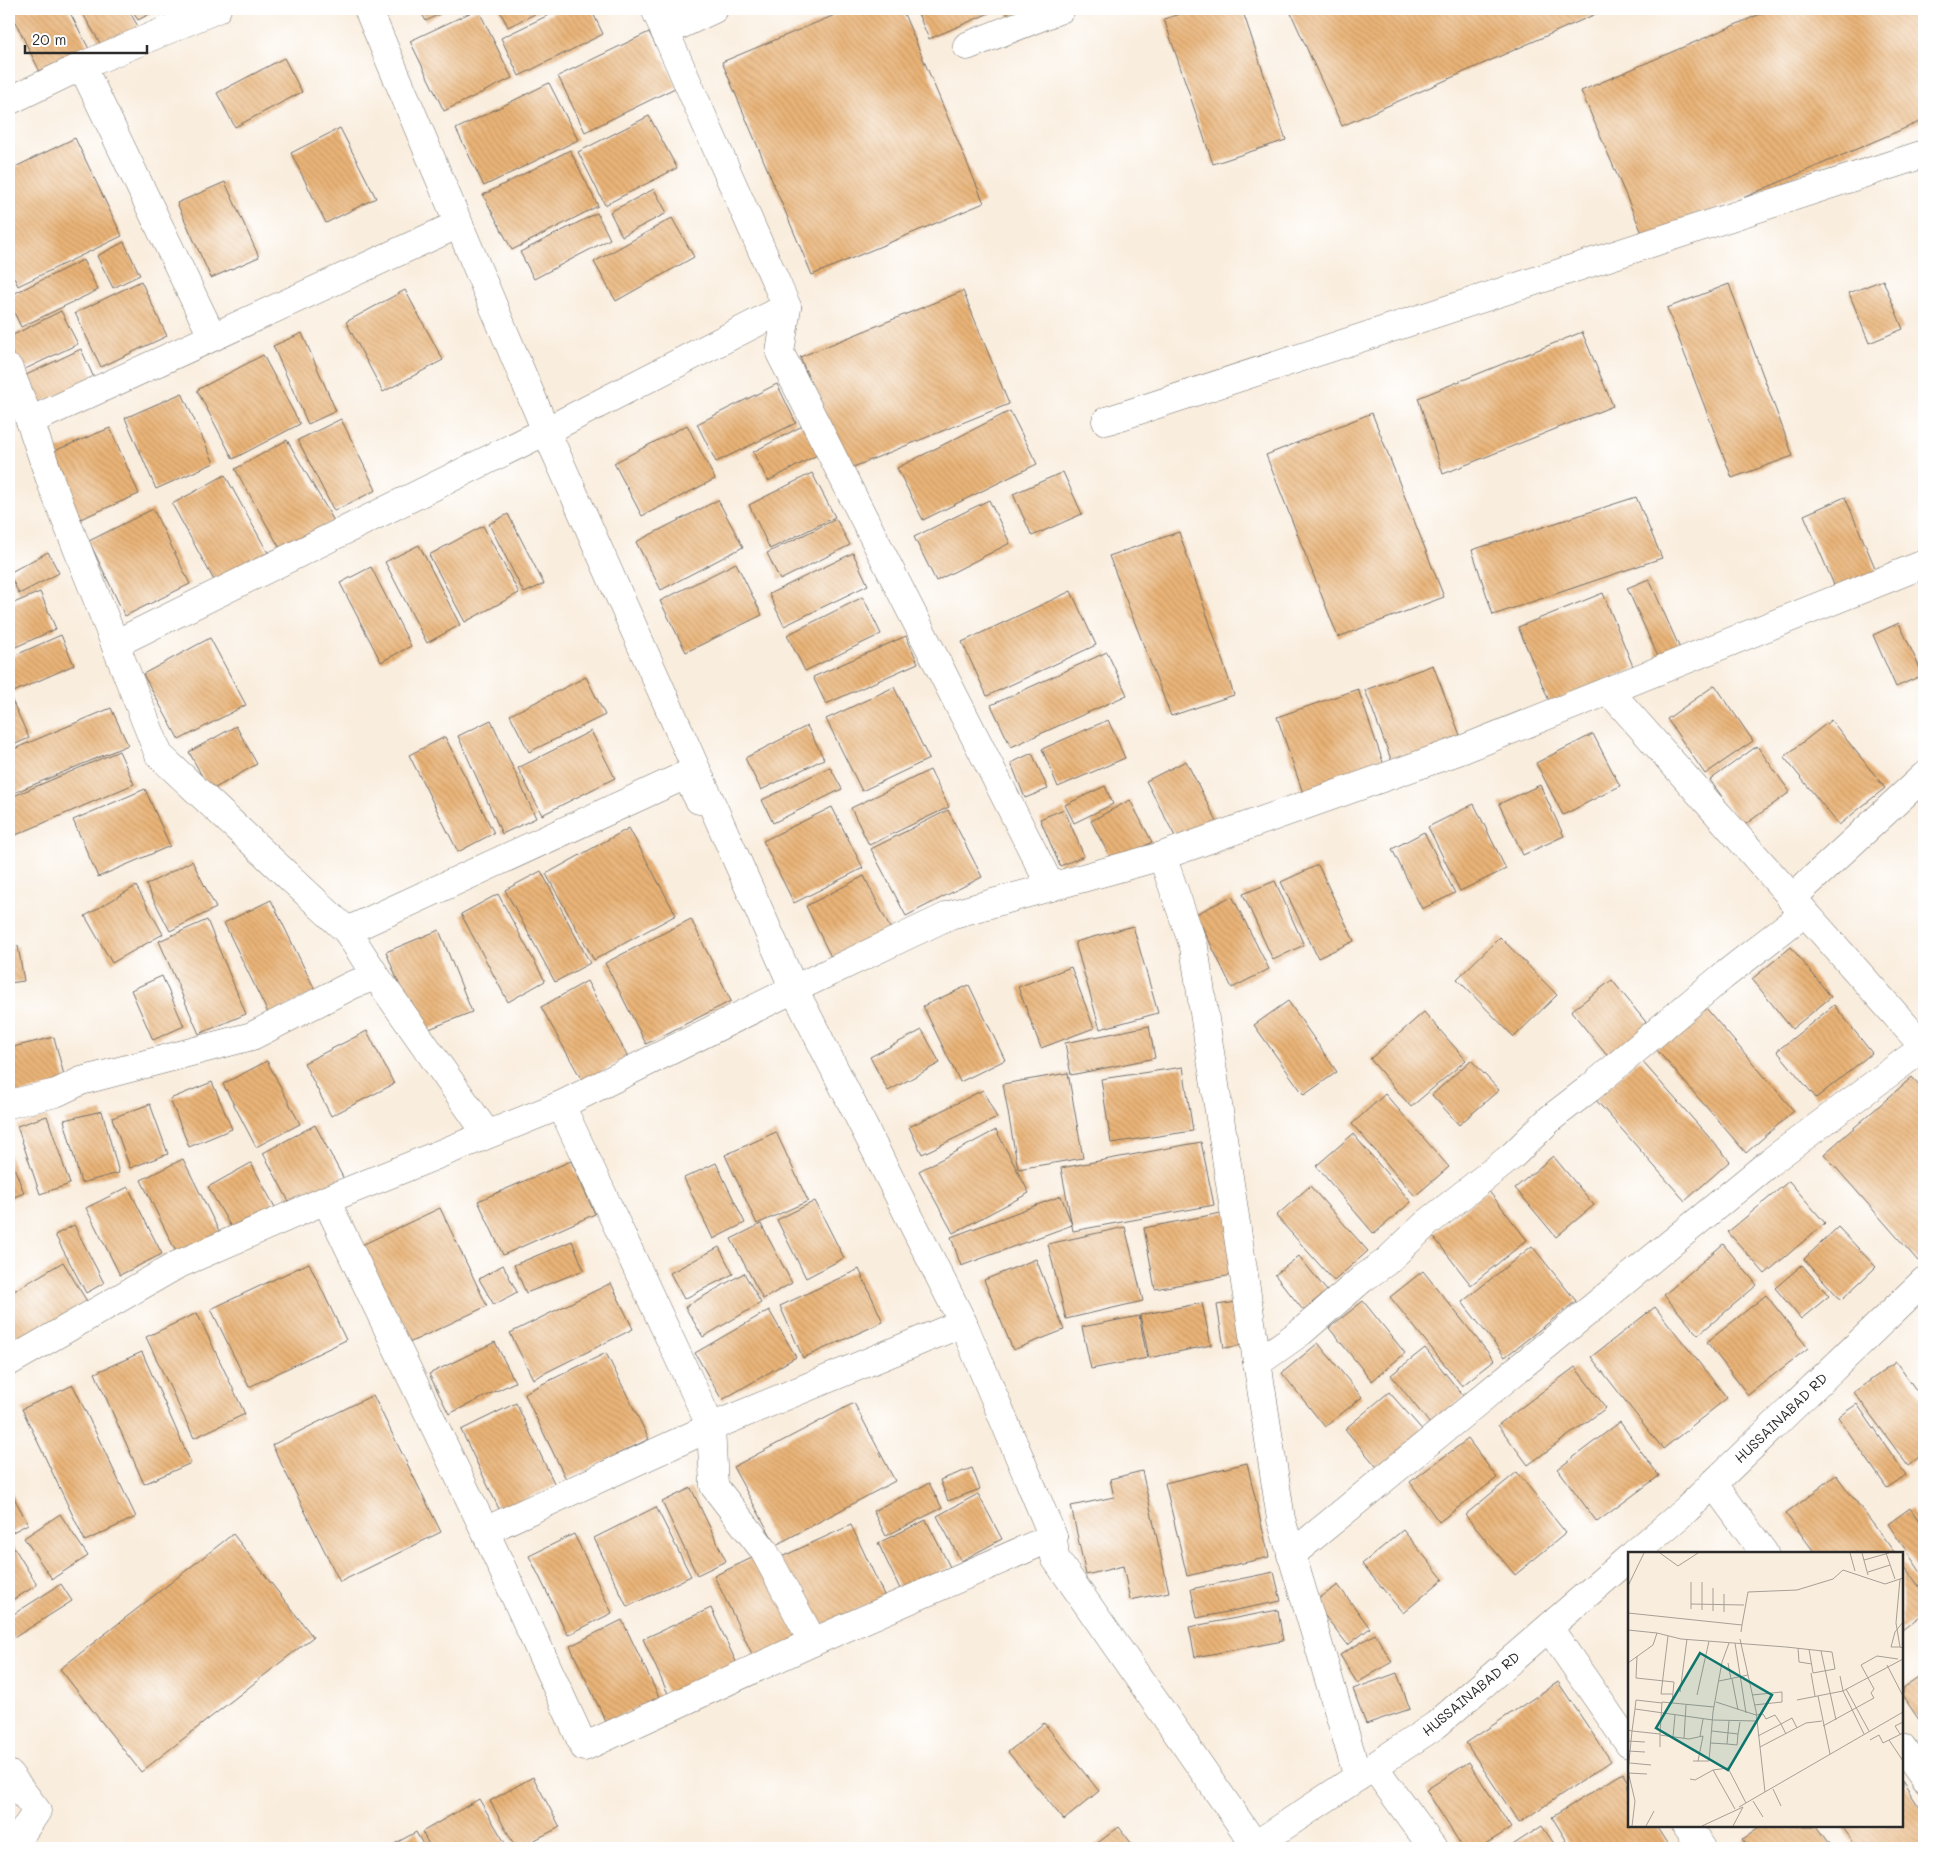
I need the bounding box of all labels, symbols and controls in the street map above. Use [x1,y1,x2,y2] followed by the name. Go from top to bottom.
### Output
[25,22,148,54] scale bar
[32,29,66,49] text: 20 m
[1730,1368,1831,1467] street label: HUSSAINABAD RD
[1628,1552,1903,1827] inset map
[1418,1647,1524,1740] street label: HUSSAINABAD RD

